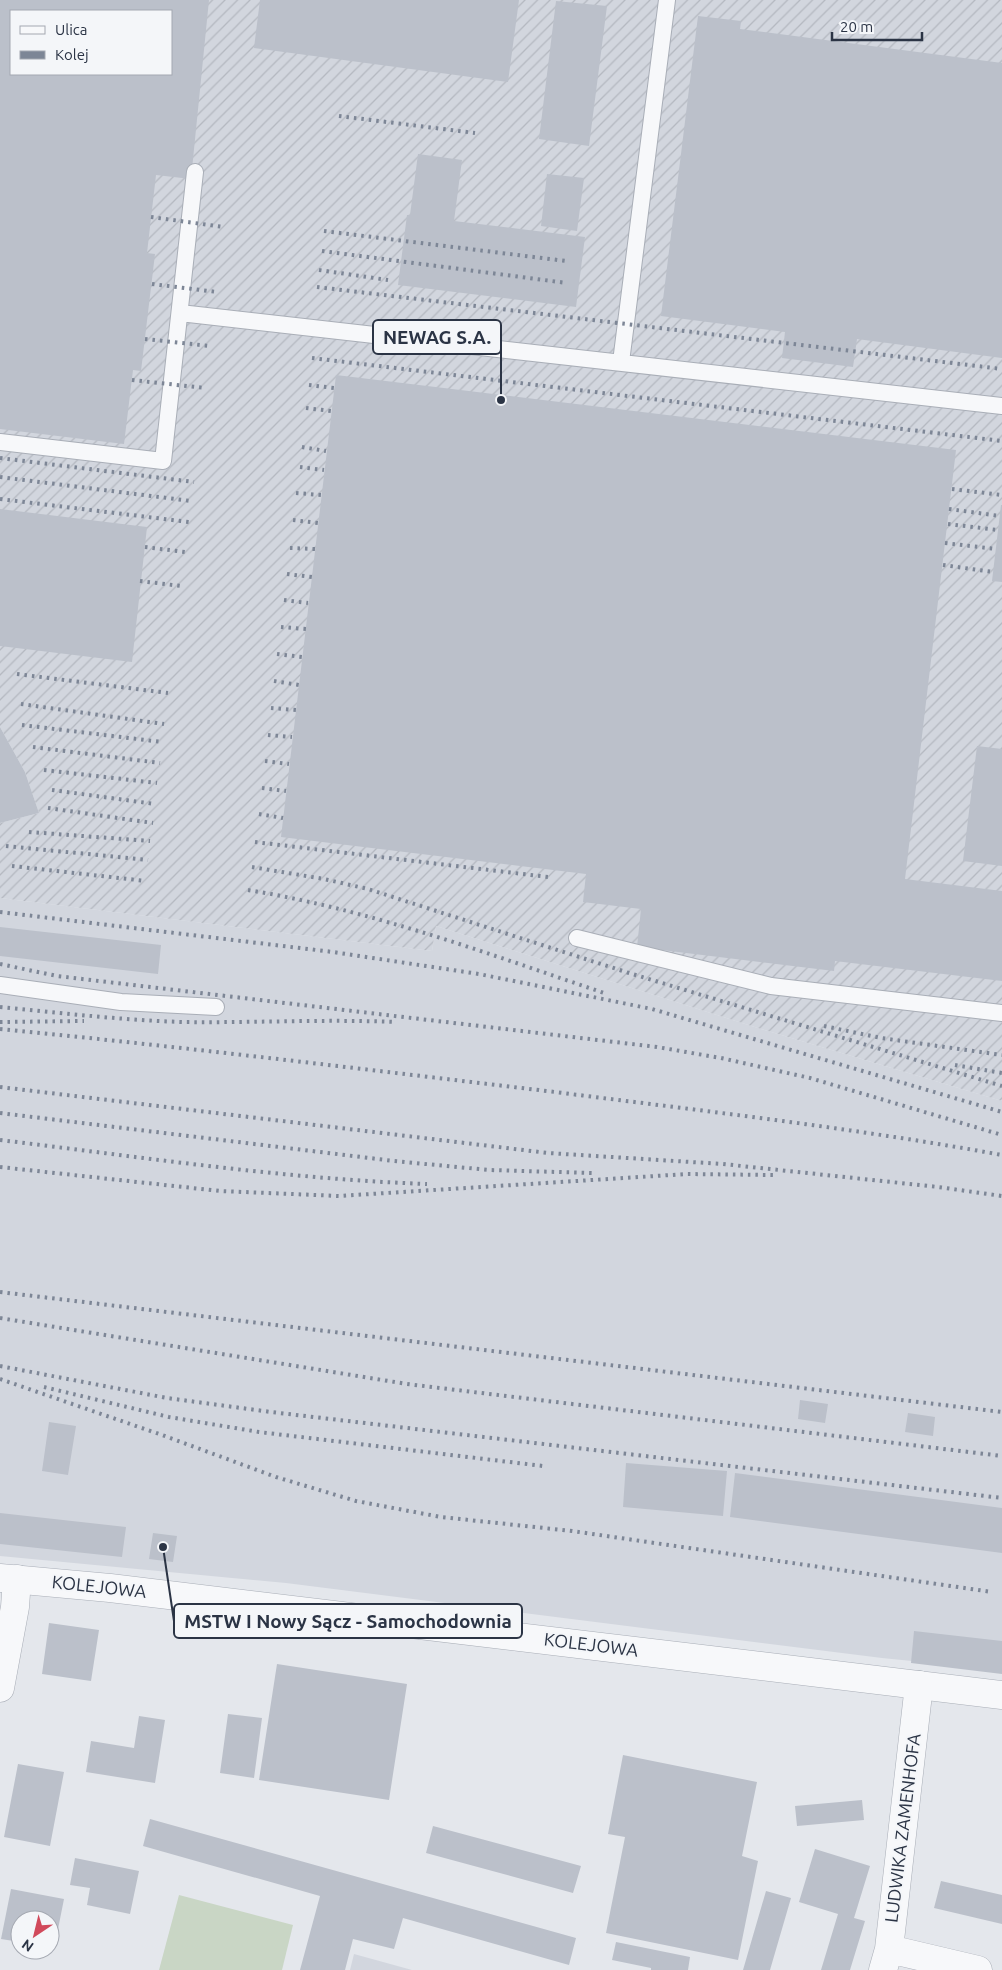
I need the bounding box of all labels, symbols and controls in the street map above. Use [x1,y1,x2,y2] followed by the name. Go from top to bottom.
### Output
[10,10,172,75] legend
[832,10,922,42] scale bar
[840,18,873,35] text: 20 m
[55,21,87,38] text: Ulica
[55,46,89,63] text: Kolej
[373,320,501,354] callout: NEWAG S.A.
[383,326,491,348] text: NEWAG S.A.
[51,1571,148,1601] street label: KOLEJOWA
[174,1604,522,1638] callout: MSTW I Nowy Sącz - Samochodownia
[184,1610,512,1632] text: MSTW I Nowy Sącz - Samochodownia
[543,1628,640,1660] street label: KOLEJOWA
[880,1732,924,1924] street label: LUDWIKA ZAMENHOFA
[10,1910,60,1960] north arrow
[19,1936,36,1955] text: N

